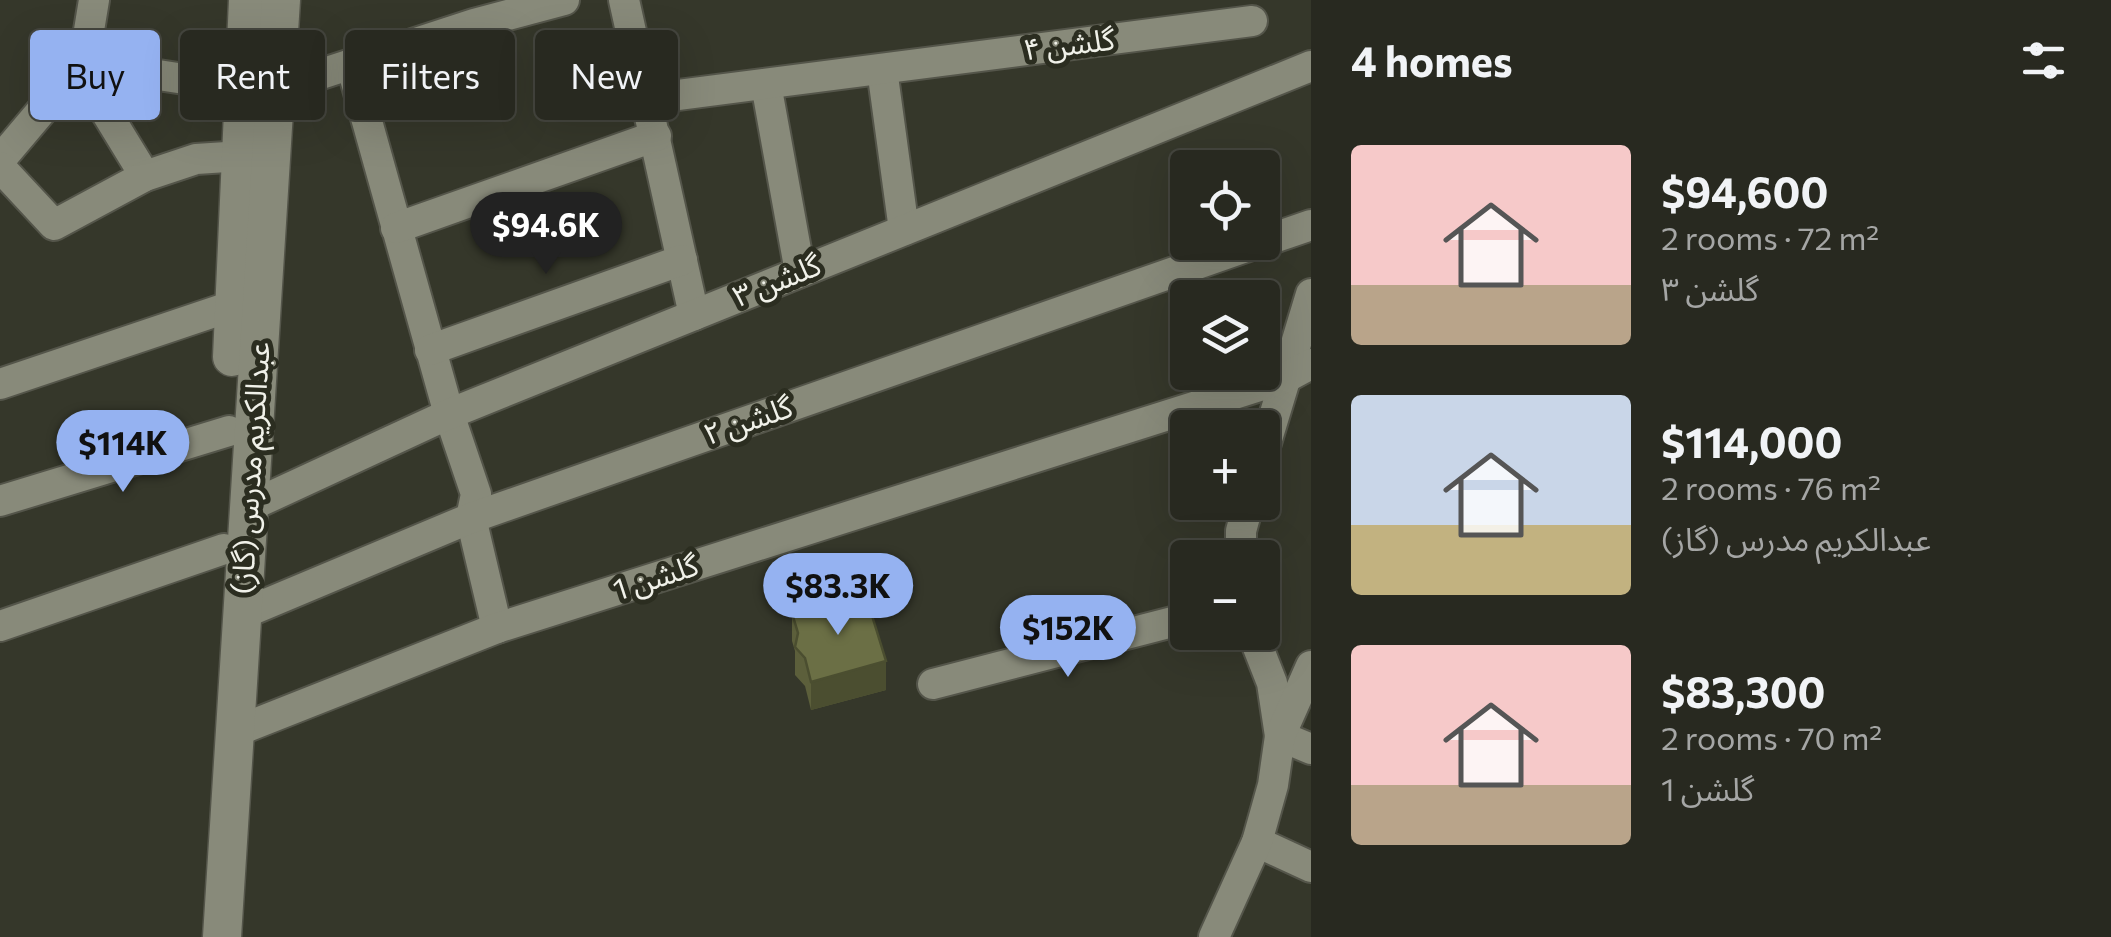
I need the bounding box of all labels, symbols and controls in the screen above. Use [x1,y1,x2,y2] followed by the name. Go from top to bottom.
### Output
[1021,18,1117,67] street label: گلشن ۴
[30,30,160,120] chip: Buy
[180,30,325,120] chip: Rent
[345,30,515,120] chip: Filters
[535,30,678,120] chip: New
[2016,33,2071,88] icon: filters
[1351,34,1513,86] text: 4 homes
[1170,150,1280,650] map controls
[1170,150,1280,260] button: locate
[1661,165,1828,217] text: $94,600
[1431,185,1551,305] icon: home
[465,192,627,277] pin: $94.6K
[492,204,600,244] text: $94.6K
[1661,217,1879,257] text: 2 rooms · 72 m²
[727,244,826,314] street label: گلشن ۳
[1661,268,1759,308] text: گلشن ۳
[1170,280,1280,390] button: layers
[221,340,283,596] street label: عبدالکریم مدرس (گاز)
[698,386,797,452] street label: گلشن ۲
[53,410,193,495] pin: $114K
[1170,410,1280,520] button: +
[1661,415,1842,467] text: $114,000
[78,422,168,462] text: $114K
[1431,435,1551,555] icon: home
[1661,467,1881,507] text: 2 rooms · 76 m²
[1661,518,1931,558] text: عبدالکریم مدرس (گاز)
[1170,540,1280,650] button: −
[608,544,703,608] street label: گلشن 1
[757,553,919,638] pin: $83.3K
[785,565,891,605] text: $83.3K
[998,595,1138,680] pin: $152K
[1022,607,1114,647] text: $152K
[1661,665,1826,717] text: $83,300
[1431,685,1551,805] icon: home
[1661,717,1882,757] text: 2 rooms · 70 m²
[1661,768,1754,808] text: گلشن 1

